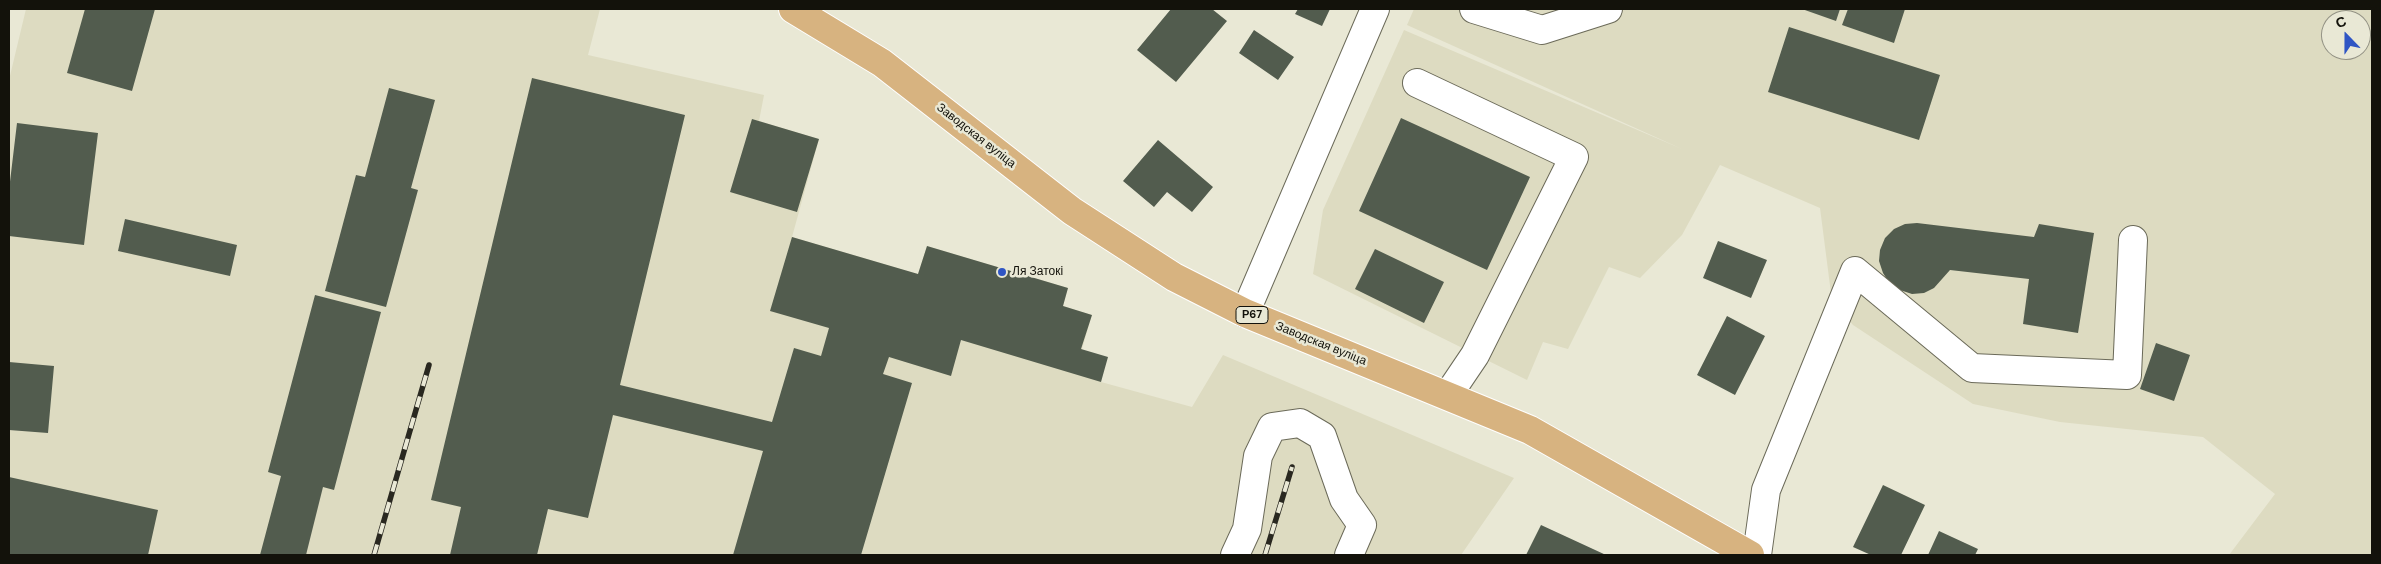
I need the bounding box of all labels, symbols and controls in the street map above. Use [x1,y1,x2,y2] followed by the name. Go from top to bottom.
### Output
[2321,10,2371,60] north arrow
[2333,12,2349,32] text: С
[934,101,1018,171] street label: Заводская вуліца
[1012,265,1063,279] place label: Ля Затокі
[996,266,1008,278] marker: Ля Затокі
[1236,306,1268,324] road number: Р67
[1274,319,1368,369] street label: Заводская вуліца

